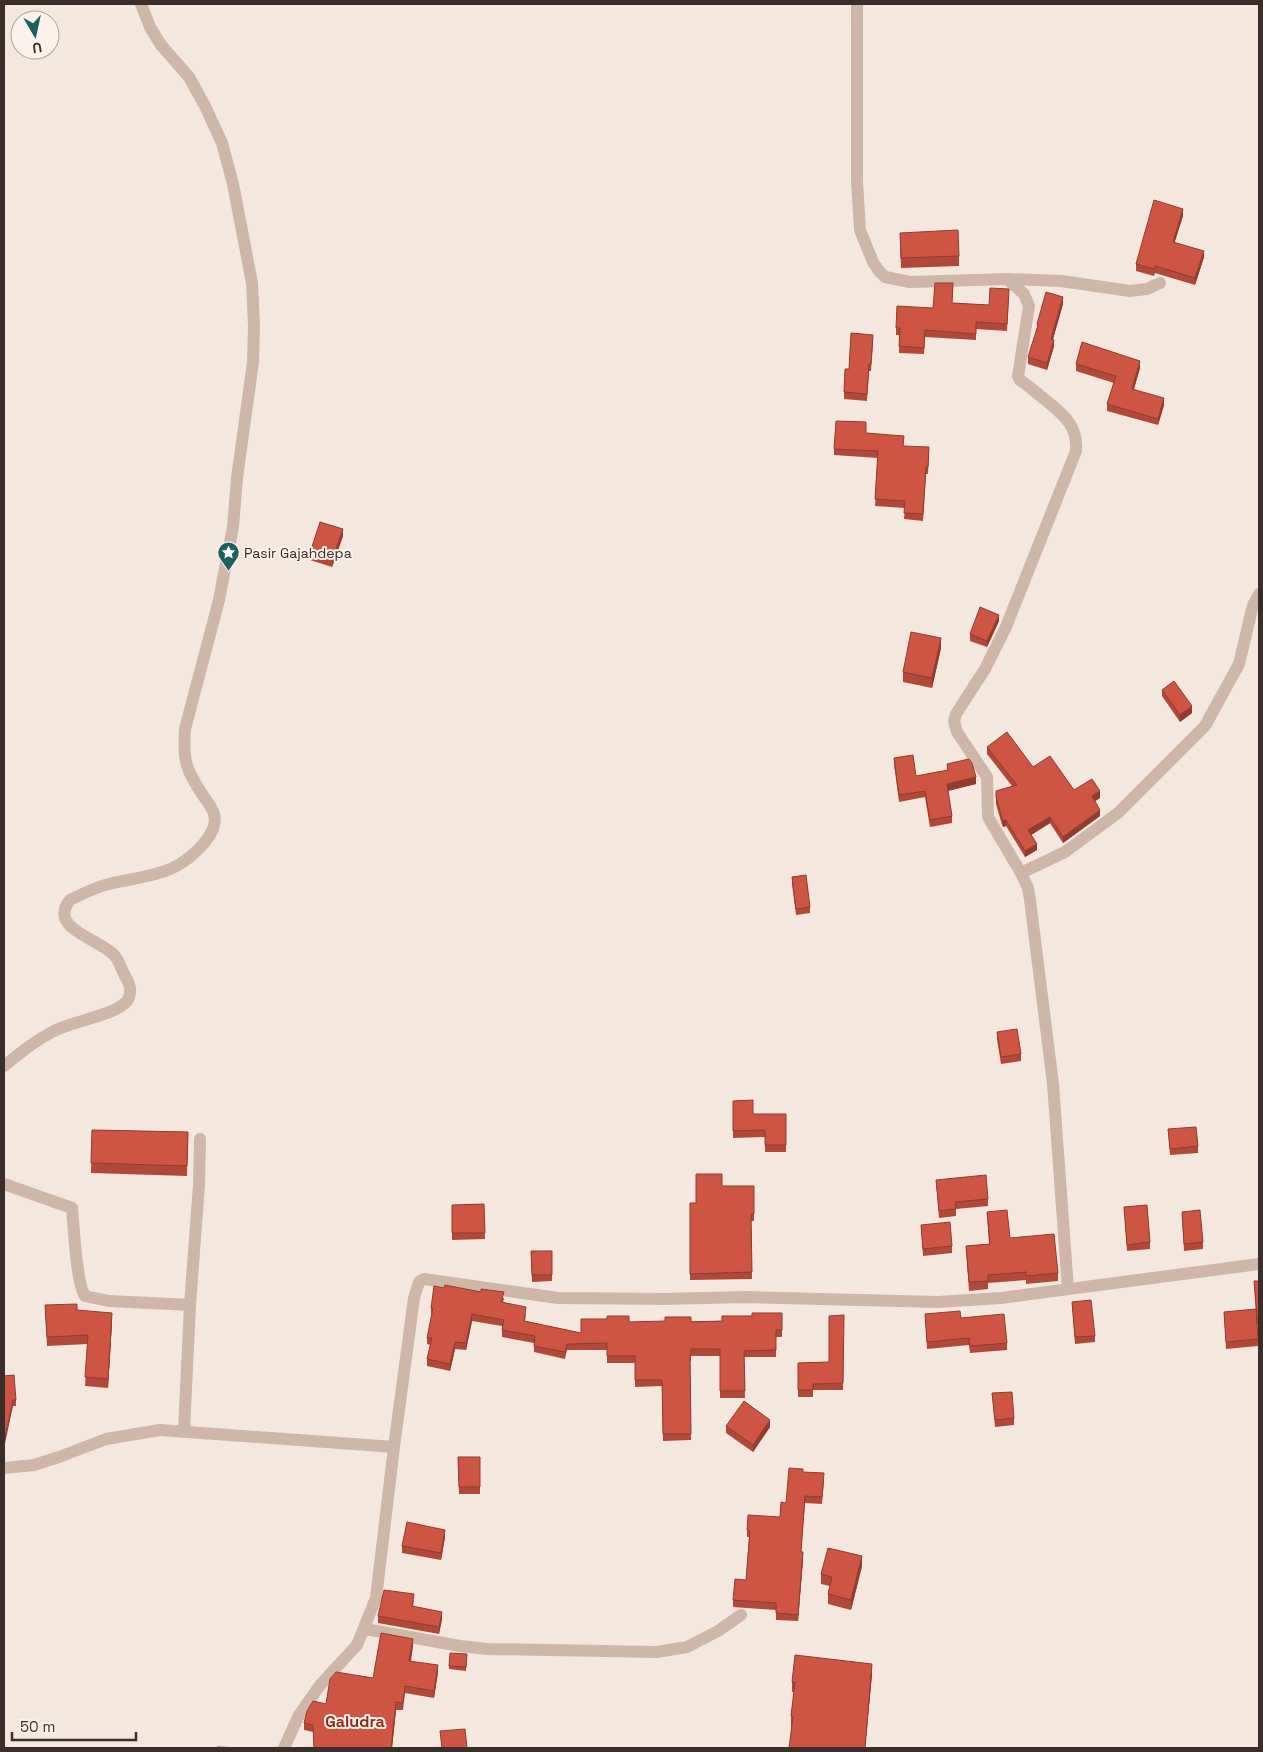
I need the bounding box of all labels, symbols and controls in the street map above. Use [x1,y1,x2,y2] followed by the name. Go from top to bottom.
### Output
[10,10,60,60] north arrow
[31,38,43,57] text: U
[216,541,240,572] place icon: Pasir Gajahdepa
[244,544,352,562] place label: Pasir Gajahdepa
[12,1710,136,1742] scale bar
[325,1711,385,1732] district label: Galudra
[20,1717,55,1736] text: 50 m

